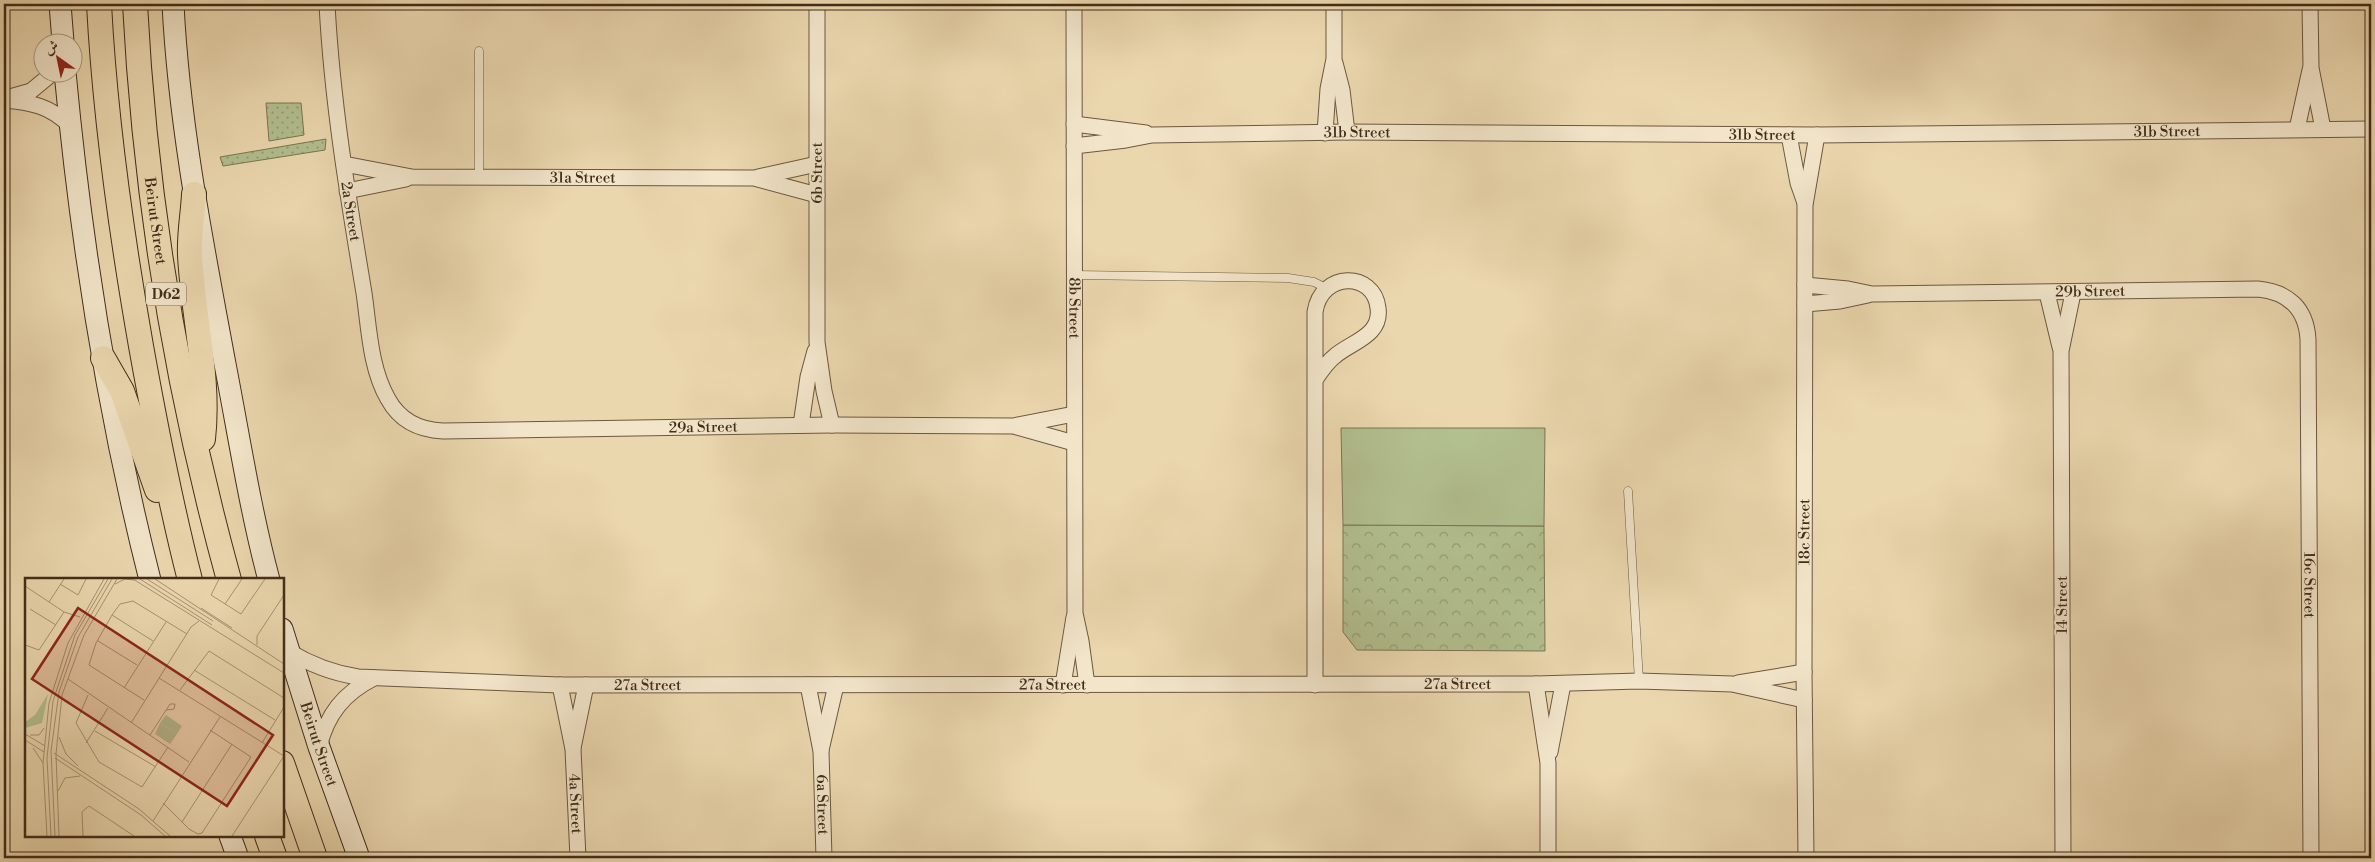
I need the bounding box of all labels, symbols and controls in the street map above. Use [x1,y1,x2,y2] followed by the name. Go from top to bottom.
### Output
[32,32,82,82] north arrow
[41,37,62,59] text: ش
[2134,122,2201,142] street label: 31b Street
[1324,123,1391,142] street label: 31b Street
[1729,125,1796,145] street label: 31b Street
[808,142,827,204] street label: 6b Street
[550,168,616,188] street label: 31a Street
[140,175,171,267] street label: Beirut Street
[336,181,364,243] street label: 2a Street
[1064,277,1084,340] street label: 8b Street
[146,282,186,306] road number: D62
[2055,282,2126,302] street label: 29b Street
[668,417,739,438] street label: 29a Street
[1795,498,1814,565] street label: 18c Street
[2299,552,2319,619] street label: 16c Street
[2053,575,2072,634] street label: 14 Street
[25,578,284,837] inset map
[1019,675,1087,695] street label: 27a Street
[1424,675,1492,694] street label: 27a Street
[614,676,682,695] street label: 27a Street
[295,699,342,790] street label: Beirut Street
[564,773,586,835] street label: 4a Street
[812,774,832,836] street label: 6a Street

